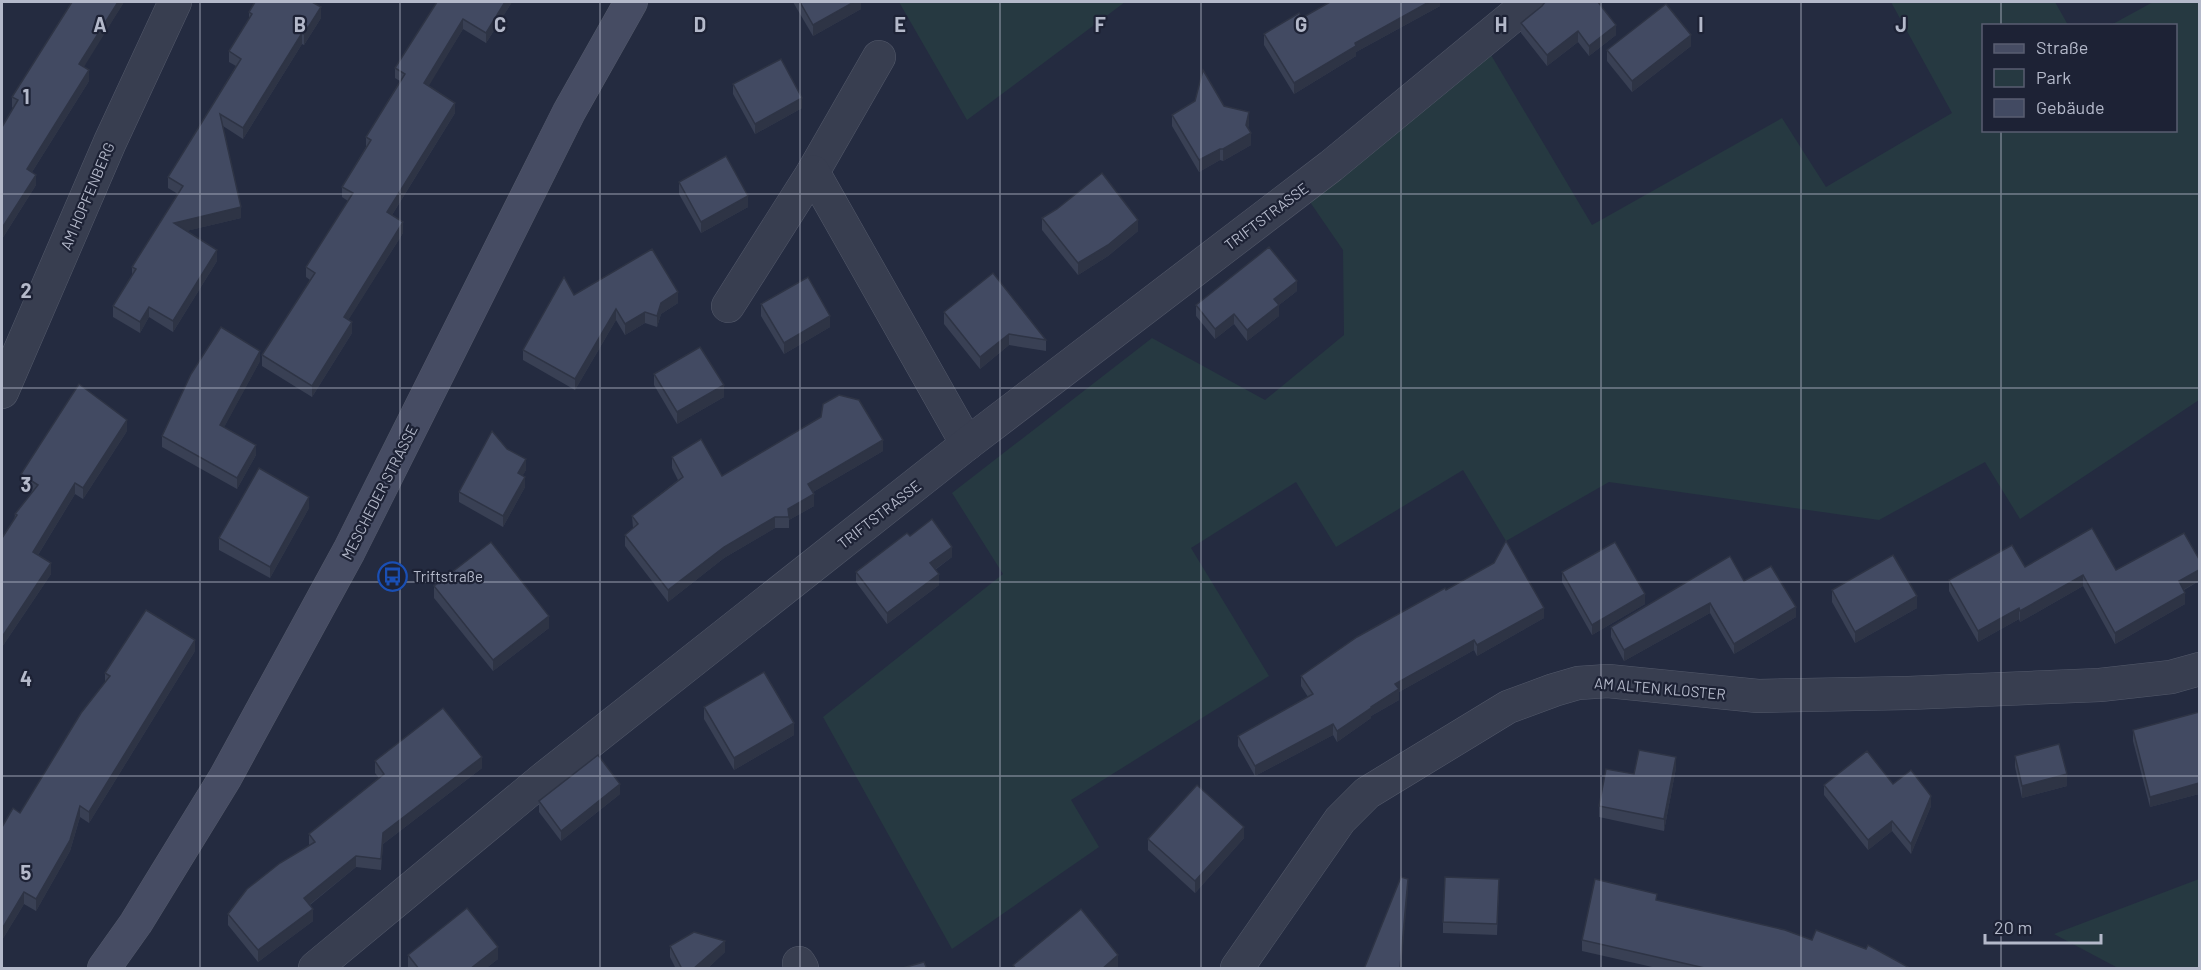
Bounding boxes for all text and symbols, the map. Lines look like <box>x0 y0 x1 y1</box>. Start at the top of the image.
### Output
text: A <box>93 12 107 36</box>
text: B <box>294 12 306 36</box>
text: C <box>494 12 506 36</box>
text: D <box>694 12 706 36</box>
text: E <box>894 12 906 36</box>
text: F <box>1094 12 1106 36</box>
text: G <box>1295 12 1307 36</box>
text: H <box>1495 12 1507 36</box>
text: I <box>1698 12 1704 36</box>
text: J <box>1895 12 1907 36</box>
legend <box>1982 24 2177 132</box>
text: Straße <box>2036 36 2088 58</box>
text: Park <box>2036 66 2071 88</box>
text: 1 <box>22 84 30 108</box>
text: Gebäude <box>2036 96 2105 118</box>
street label: AM HOPFENBERG <box>56 139 118 253</box>
street label: TRIFTSTRASSE <box>1220 179 1312 253</box>
text: 2 <box>20 278 32 302</box>
street label: MESCHEDER STRASSE <box>337 422 421 562</box>
text: 3 <box>21 472 31 496</box>
street label: TRIFTSTRASSE <box>834 476 924 552</box>
bus stop icon: Triftstraße <box>376 560 408 592</box>
place label: Triftstraße <box>413 567 483 585</box>
text: 4 <box>20 666 32 690</box>
street label: AM ALTEN KLOSTER <box>1593 673 1727 703</box>
text: 5 <box>21 860 32 884</box>
scale bar <box>1985 907 2100 945</box>
text: 20 m <box>1994 916 2032 938</box>

